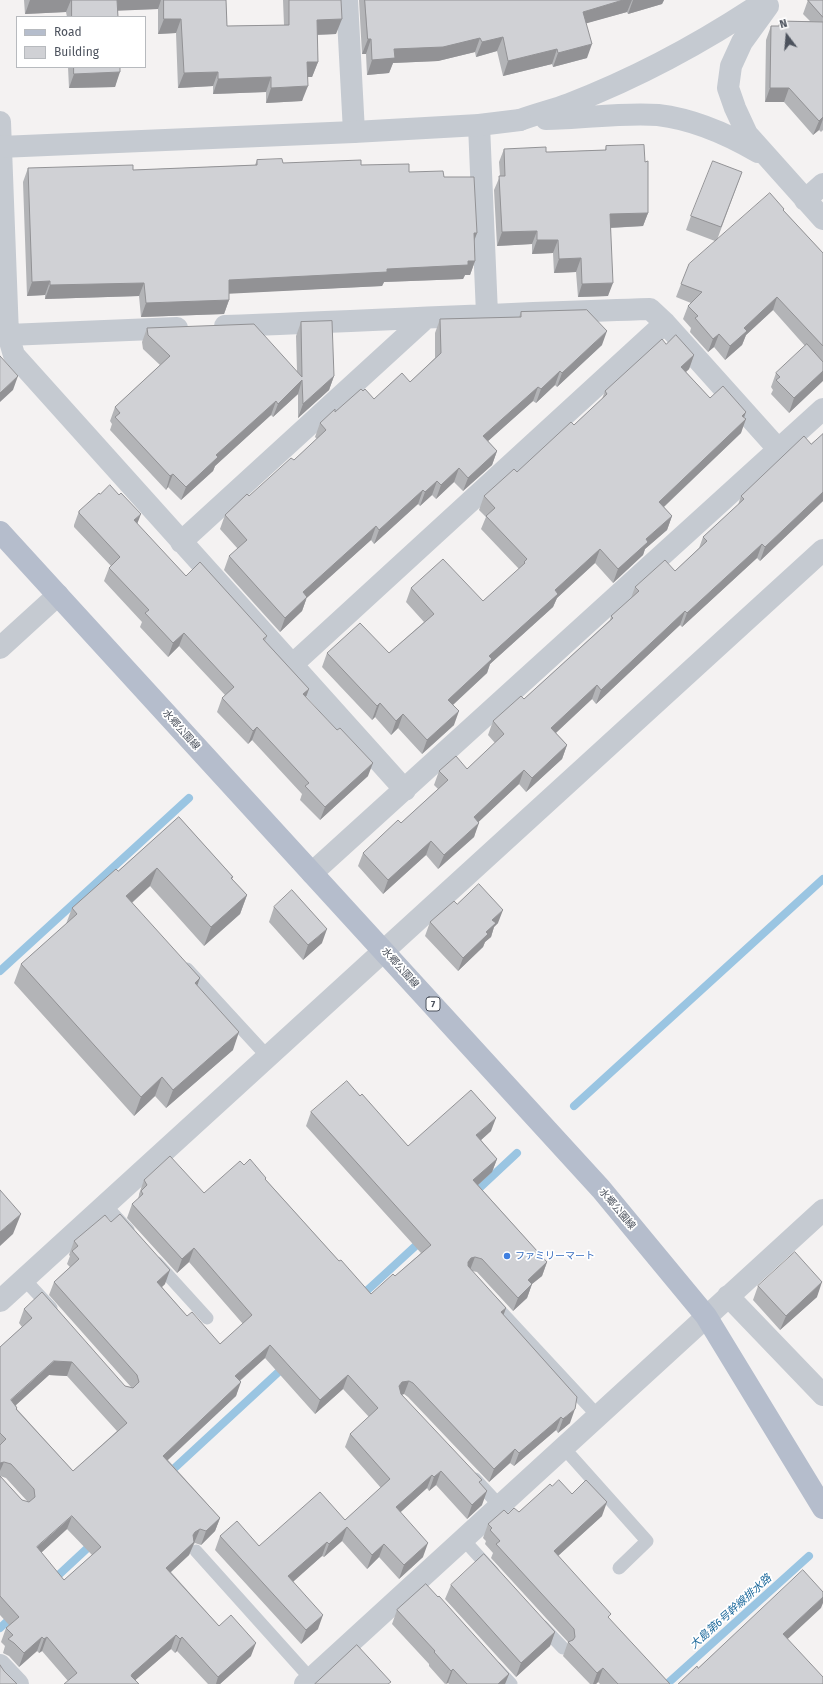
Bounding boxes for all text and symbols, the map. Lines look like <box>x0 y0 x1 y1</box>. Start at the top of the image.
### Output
legend <box>16 16 146 68</box>
north arrow <box>767 16 807 56</box>
text: N <box>778 17 789 31</box>
text: Road <box>54 25 82 39</box>
text: Building <box>54 45 99 59</box>
street label: 水郷公園線 <box>160 707 202 753</box>
street label: 水郷公園線 <box>379 945 421 991</box>
road number: 7 <box>426 997 440 1011</box>
street label: 水郷公園線 <box>596 1186 638 1232</box>
place label: ファミリーマート <box>515 1250 595 1262</box>
marker: ファミリーマート <box>502 1251 512 1261</box>
water label: 大島第6号幹線排水路 <box>688 1572 774 1652</box>

